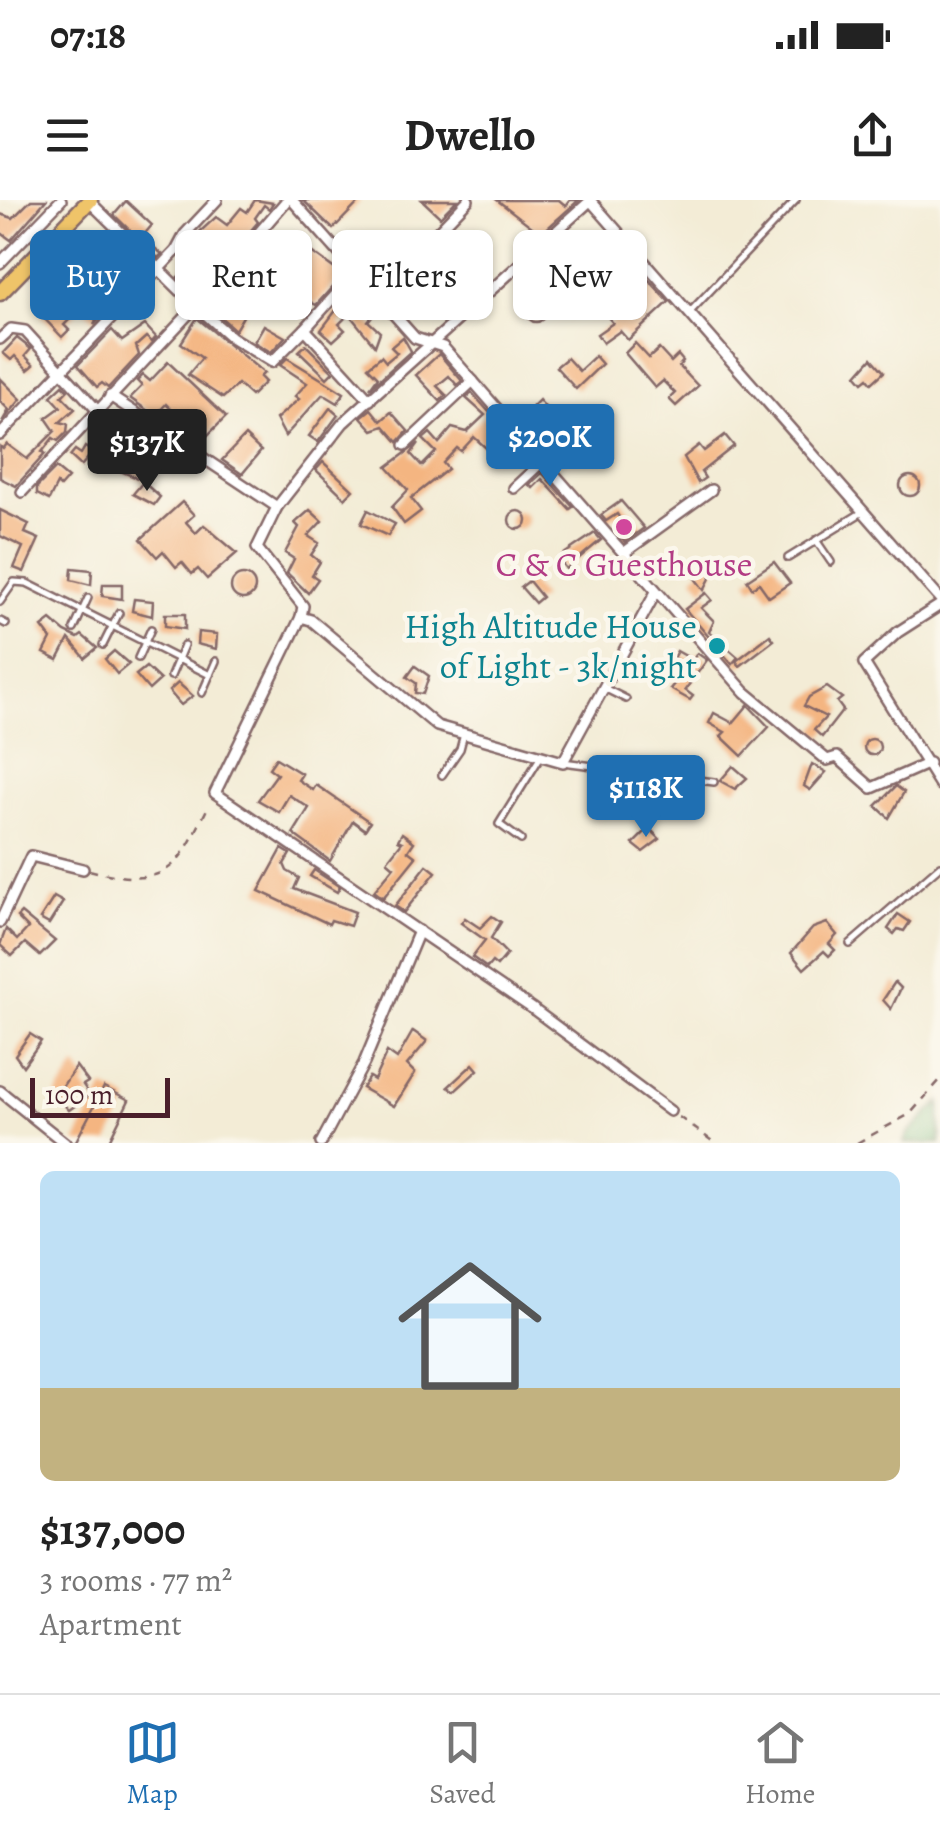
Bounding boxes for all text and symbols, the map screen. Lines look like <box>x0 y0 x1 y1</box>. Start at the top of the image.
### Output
text: 07:18 <box>50 9 126 61</box>
text: Dwello <box>404 104 536 166</box>
icon: menu <box>40 108 95 163</box>
icon: share <box>845 108 900 163</box>
chip: Buy <box>30 230 155 320</box>
chip: Rent <box>175 230 312 320</box>
chip: Filters <box>332 230 493 320</box>
chip: New <box>513 230 647 320</box>
pin: $200K <box>480 404 620 489</box>
pin: $137K <box>77 409 217 494</box>
text: $200K <box>508 414 592 458</box>
text: $137K <box>110 419 184 463</box>
marker: C & C Guesthouse <box>613 516 635 538</box>
place label: C & C Guesthouse <box>496 540 752 588</box>
place label: High Altitude House of Light - 3k/night <box>405 602 697 690</box>
marker: High Altitude House of Light - 3k/night <box>706 635 728 657</box>
pin: $118K <box>576 755 716 840</box>
text: $118K <box>609 765 683 809</box>
scale bar <box>30 1073 170 1118</box>
text: 100 m <box>45 1076 113 1114</box>
icon: home <box>380 1236 560 1416</box>
text: $137,000 <box>40 1501 185 1558</box>
text: 3 rooms · 77 m² <box>40 1558 232 1602</box>
text: Apartment <box>40 1602 182 1646</box>
tab: Map <box>125 1715 180 1813</box>
tab: Saved <box>429 1715 496 1813</box>
tab: Home <box>745 1715 815 1813</box>

